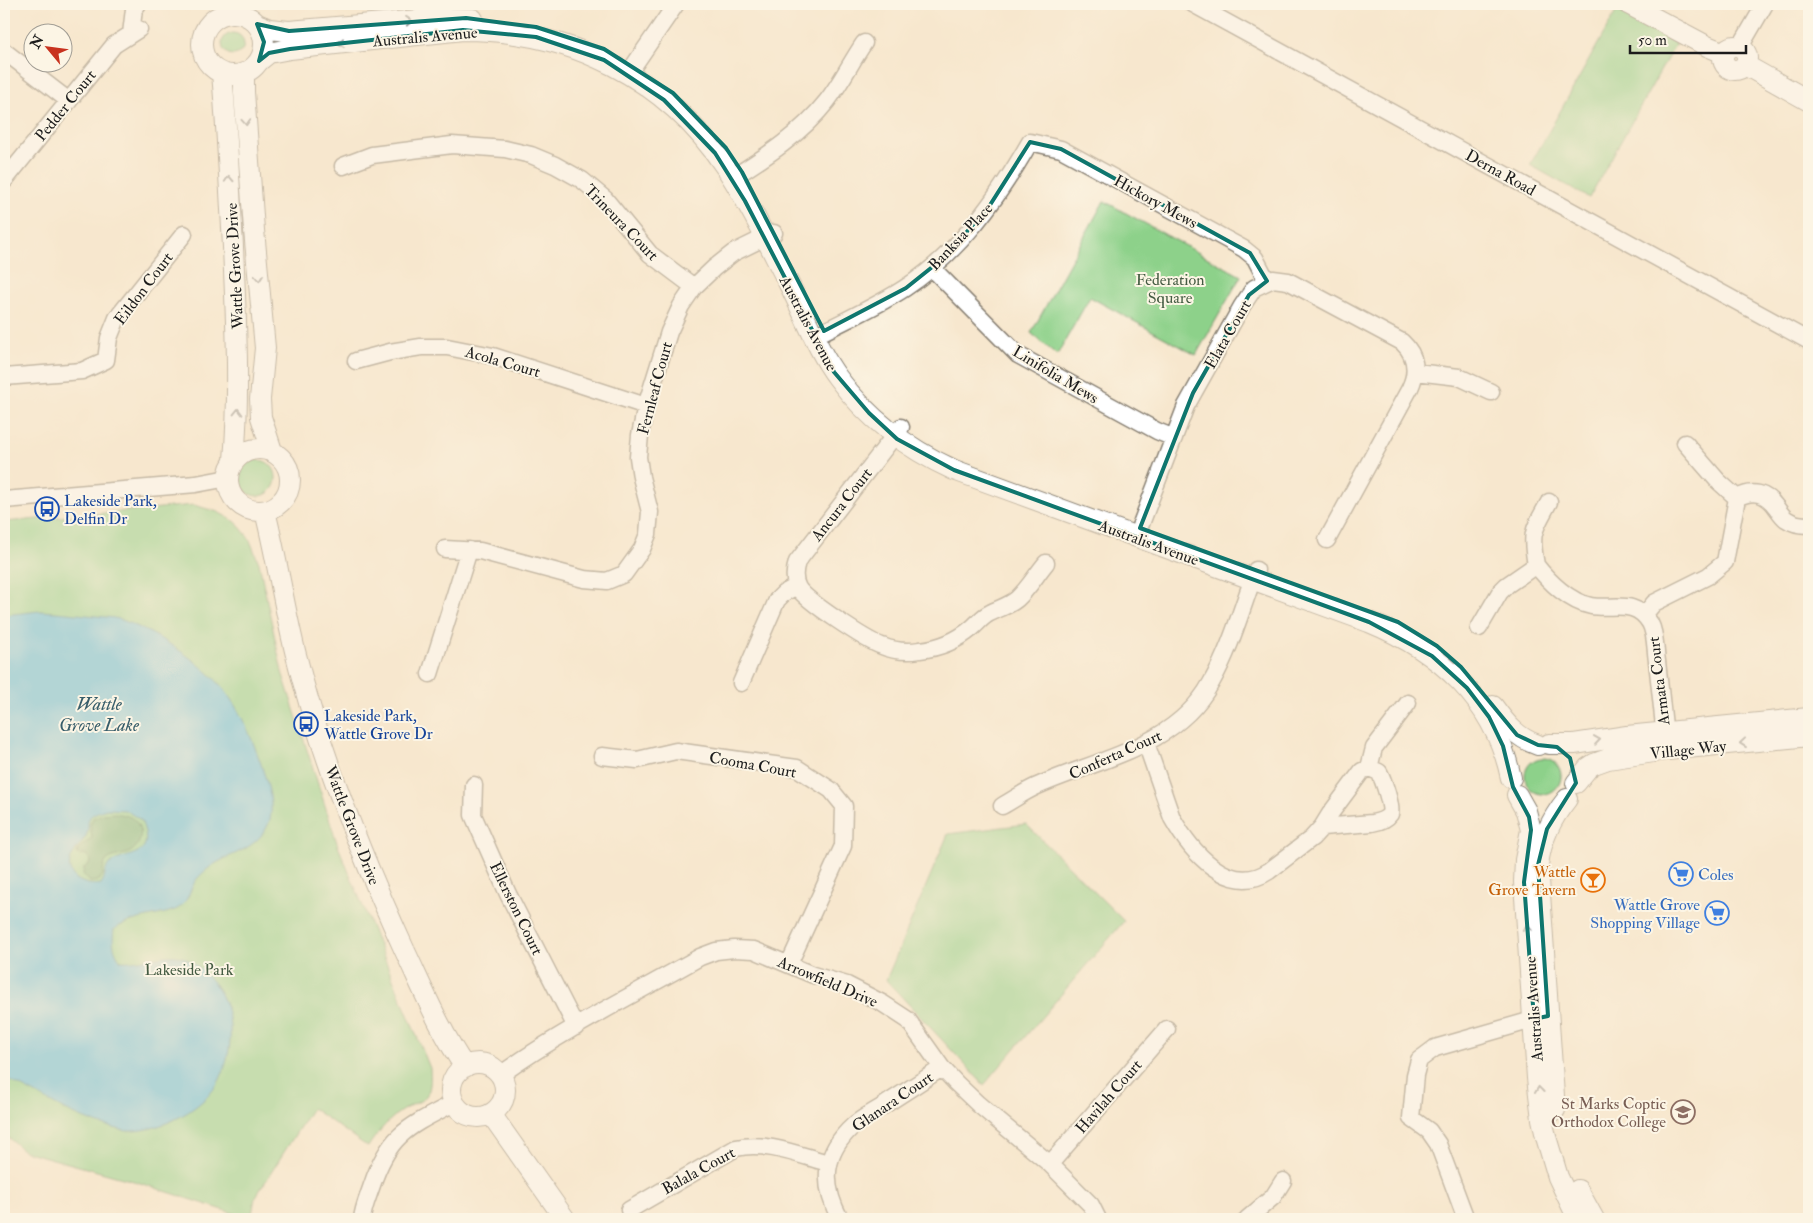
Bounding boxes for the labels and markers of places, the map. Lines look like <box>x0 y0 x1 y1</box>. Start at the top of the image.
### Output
place label: Lakeside Park, Delfin Dr <box>64 491 157 529</box>
bus stop icon: Lakeside Park, Delfin Dr <box>34 496 60 522</box>
place label: Lakeside Park, Wattle Grove Dr <box>323 706 433 744</box>
bus stop icon: Lakeside Park, Wattle Grove Dr <box>293 711 319 737</box>
supermarket icon: Coles <box>1668 861 1694 887</box>
place label: Wattle Grove Tavern <box>1488 862 1576 900</box>
place label: Coles <box>1698 865 1734 885</box>
bar icon: Wattle Grove Tavern <box>1580 867 1606 893</box>
place label: Wattle Grove Shopping Village <box>1590 895 1700 934</box>
supermarket icon: Wattle Grove Shopping Village <box>1704 900 1730 926</box>
place label: St Marks Coptic Orthodox College <box>1551 1094 1667 1132</box>
school or university icon: St Marks Coptic Orthodox College <box>1670 1099 1696 1125</box>

